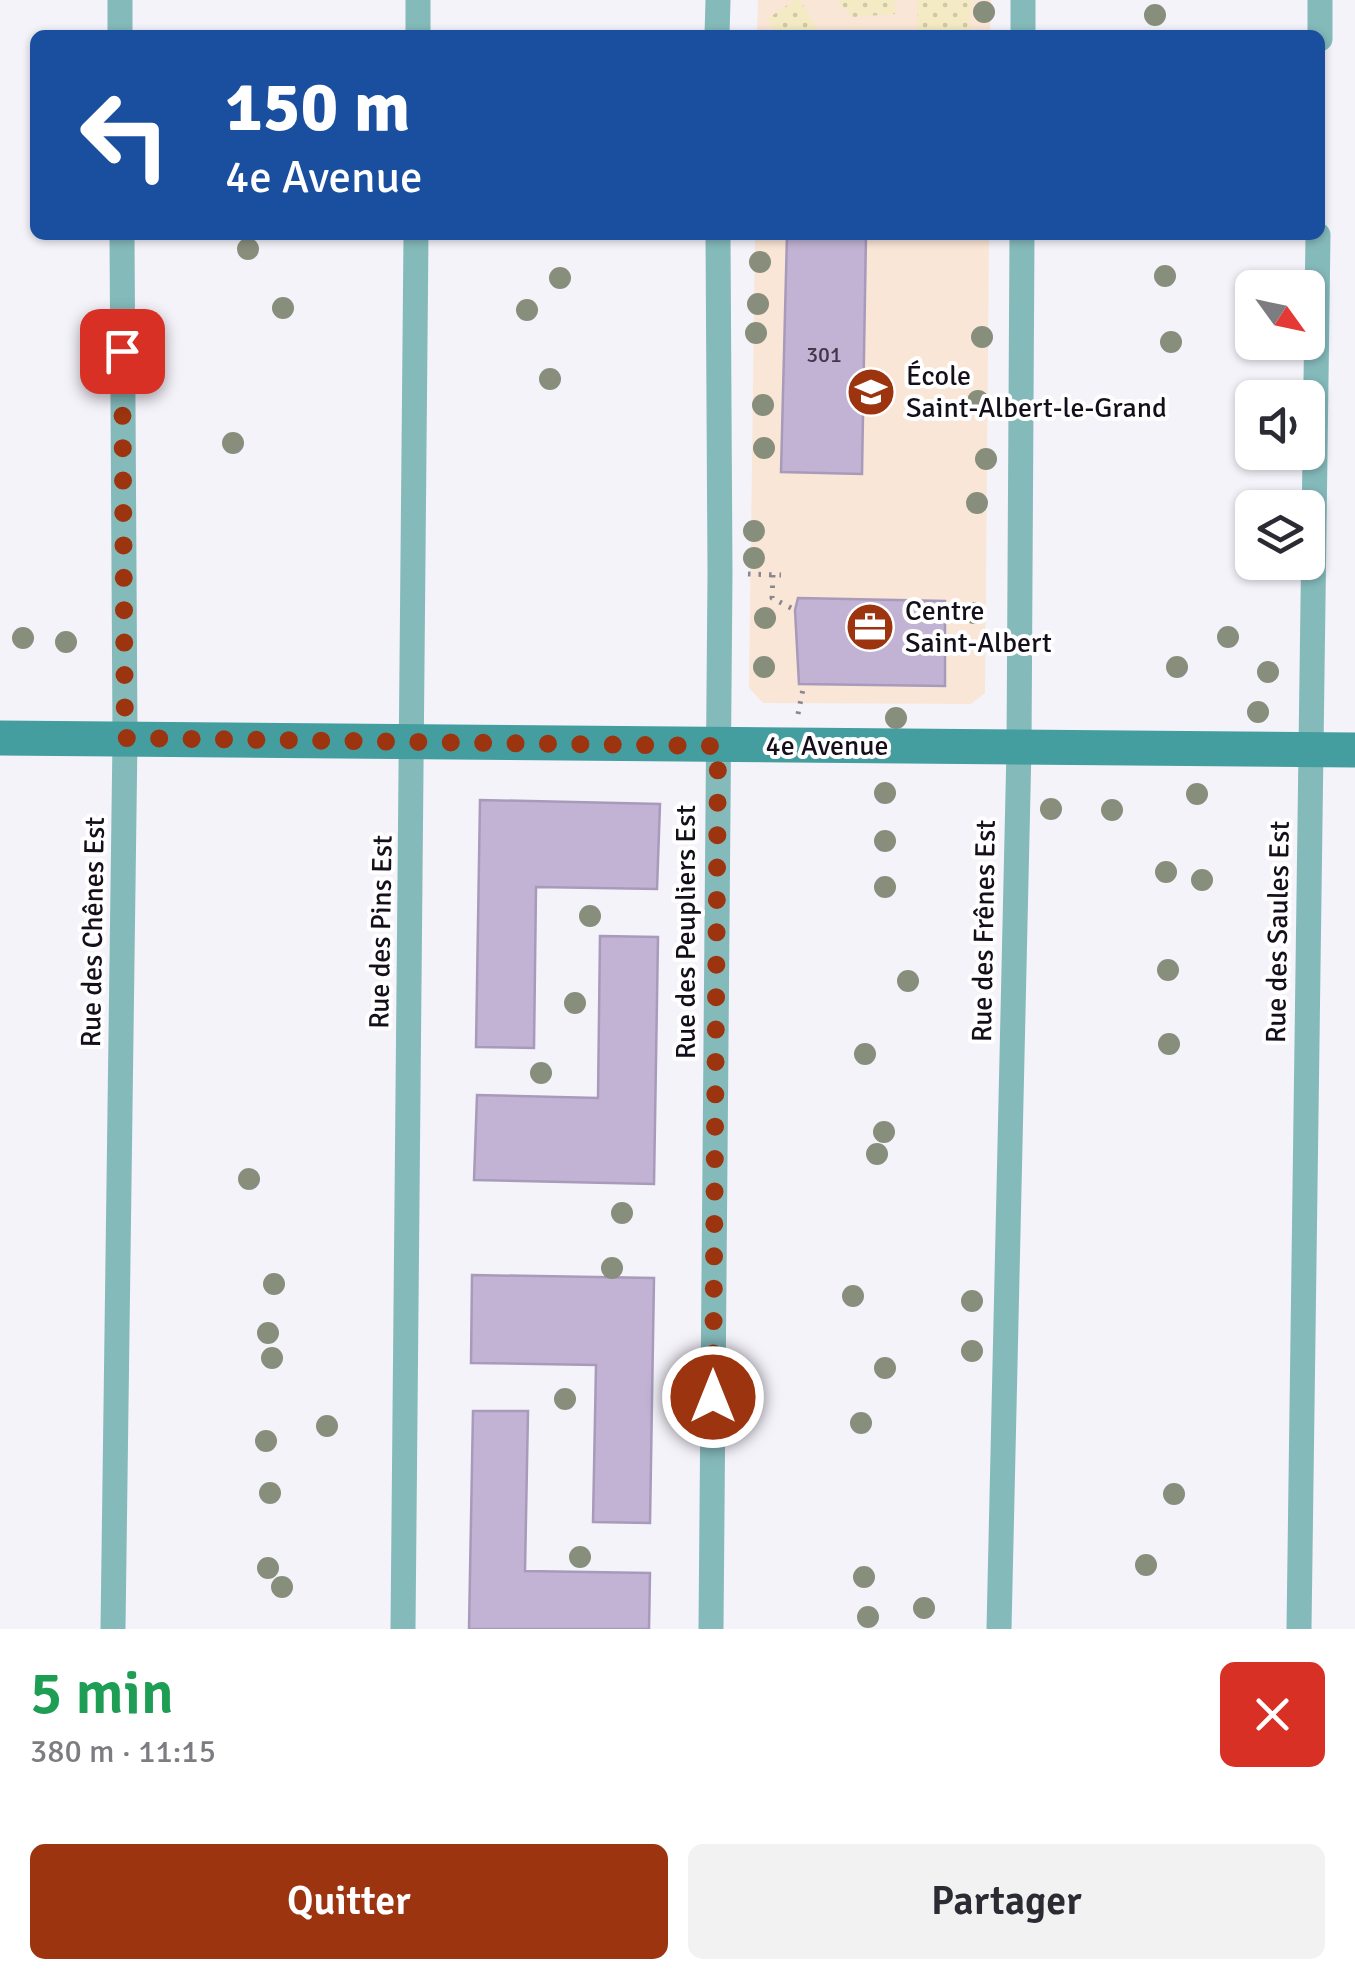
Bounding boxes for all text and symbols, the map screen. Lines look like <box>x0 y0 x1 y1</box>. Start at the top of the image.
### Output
text: 150 m <box>225 64 410 150</box>
icon: left <box>60 70 190 200</box>
text: 4e Avenue <box>225 150 423 205</box>
north arrow <box>1235 270 1325 360</box>
map controls <box>1235 270 1325 580</box>
pin <box>80 309 165 394</box>
icon: arrive <box>95 324 150 379</box>
house number: 301 <box>806 341 842 368</box>
place label: École Saint-Albert-le-Grand <box>906 359 1167 425</box>
school or university icon: École Saint-Albert-le-Grand <box>845 366 897 418</box>
button: sound <box>1235 380 1325 470</box>
button: layers <box>1235 490 1325 580</box>
place label: Centre Saint-Albert <box>905 594 1052 660</box>
office icon: Centre Saint-Albert <box>844 601 896 653</box>
street label: 4e Avenue <box>766 729 888 763</box>
street label: Rue des Peupliers Est <box>669 805 703 1059</box>
street label: Rue des Chênes Est <box>74 816 112 1048</box>
street label: Rue des Frênes Est <box>965 819 1003 1042</box>
street label: Rue des Saules Est <box>1259 820 1297 1043</box>
street label: Rue des Pins Est <box>362 835 400 1029</box>
position arrow <box>661 1345 765 1449</box>
text: 5 min <box>30 1657 174 1731</box>
button: close <box>1220 1662 1325 1767</box>
text: 380 m · 11:15 <box>30 1732 216 1771</box>
button: Quitter <box>30 1844 668 1959</box>
button: Partager <box>688 1844 1325 1959</box>

